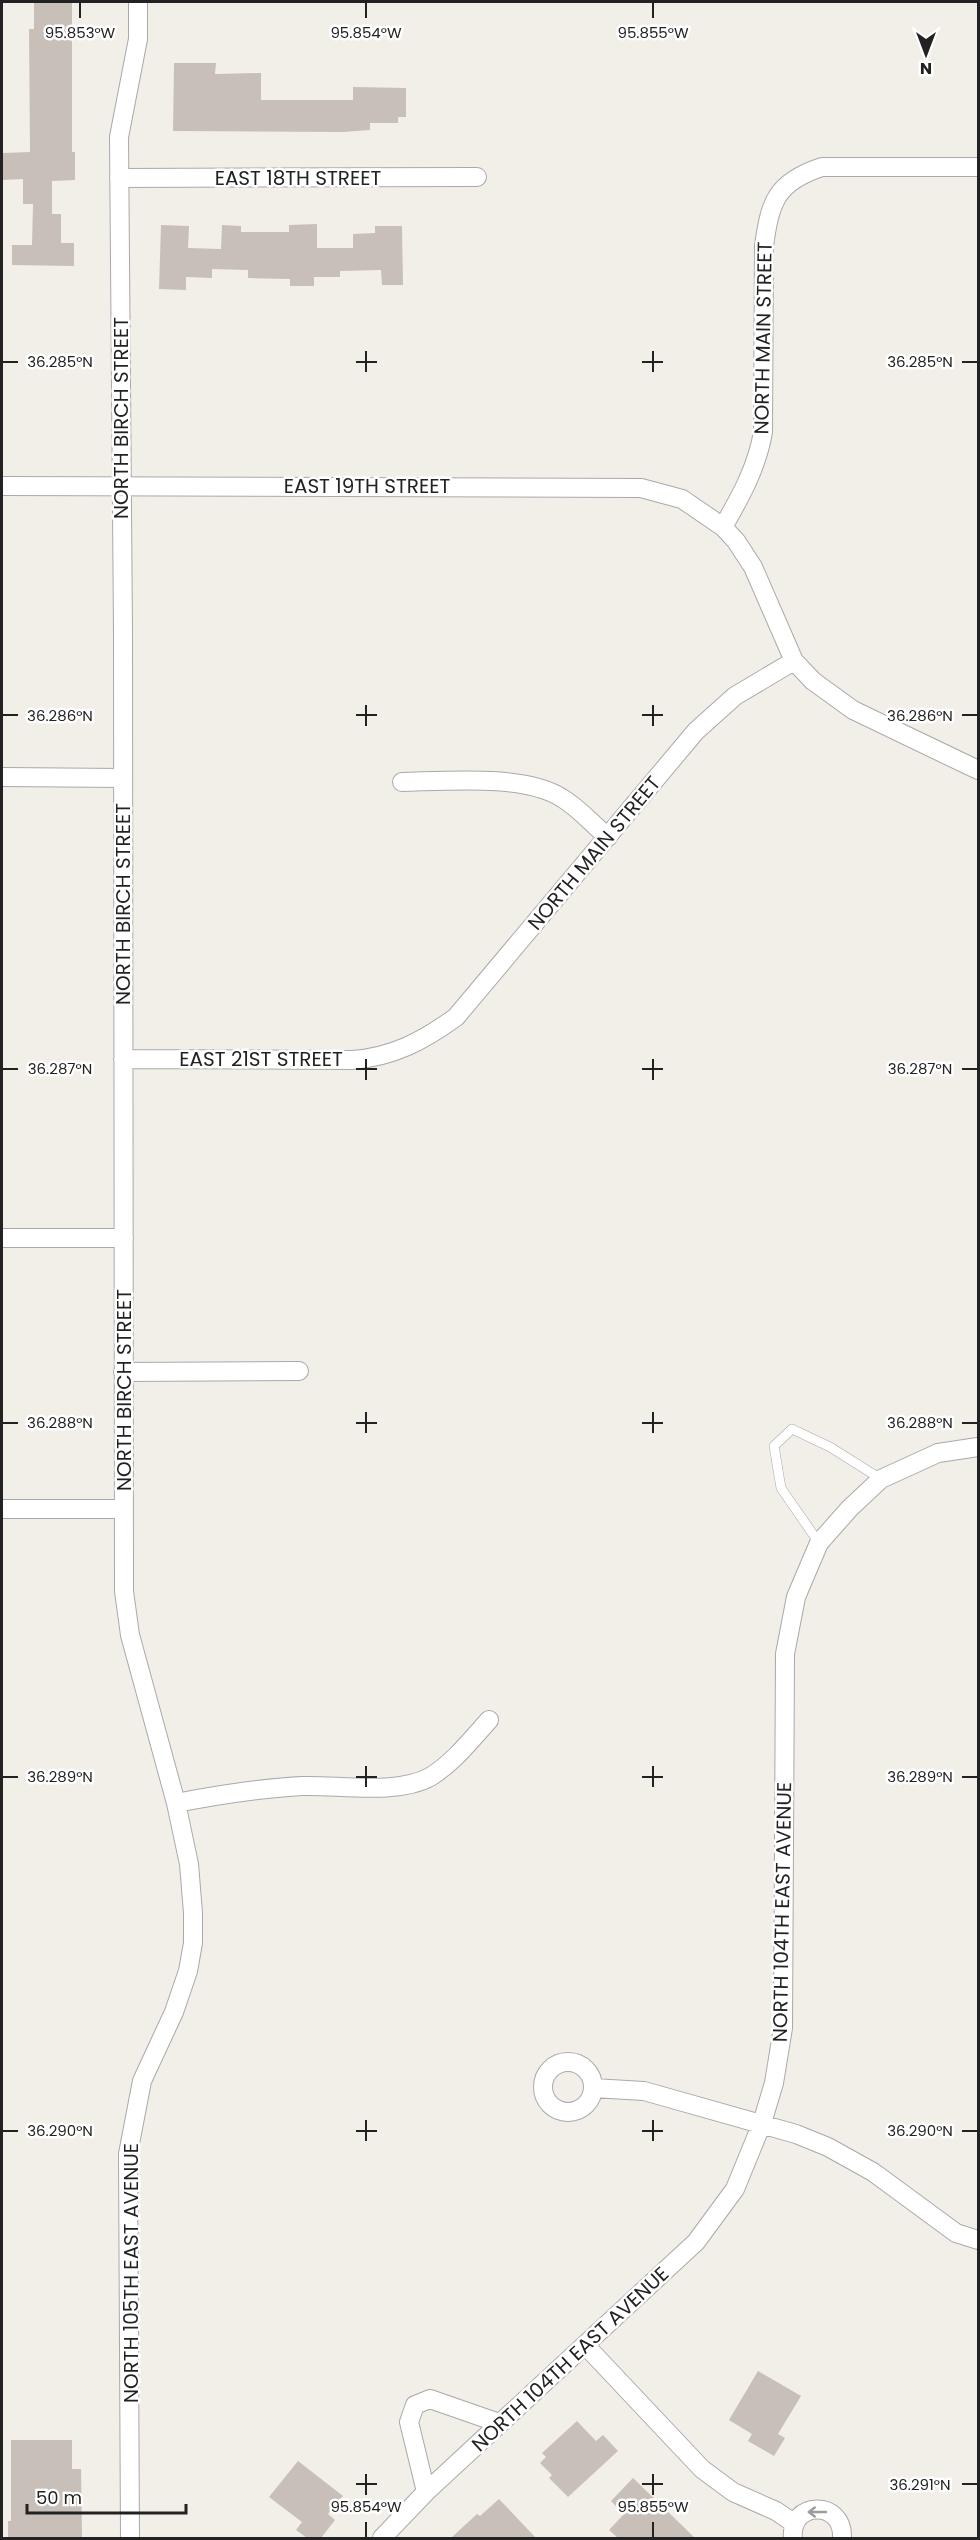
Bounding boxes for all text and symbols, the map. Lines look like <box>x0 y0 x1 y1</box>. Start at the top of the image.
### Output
text: 95.853°W <box>45 22 116 43</box>
text: 95.854°W <box>330 22 402 43</box>
text: 95.855°W <box>617 22 689 43</box>
north arrow <box>896 24 956 84</box>
text: N <box>920 57 932 80</box>
street label: EAST 18TH STREET <box>215 164 382 192</box>
street label: NORTH MAIN STREET <box>747 241 779 435</box>
street label: NORTH BIRCH STREET <box>107 317 135 519</box>
text: 36.285°N <box>27 351 93 372</box>
text: 36.285°N <box>887 351 953 372</box>
street label: EAST 19TH STREET <box>284 472 451 500</box>
text: 36.286°N <box>27 705 93 726</box>
text: 36.286°N <box>887 705 953 726</box>
street label: NORTH MAIN STREET <box>521 770 667 936</box>
street label: NORTH BIRCH STREET <box>109 803 137 1005</box>
street label: EAST 21ST STREET <box>179 1045 343 1073</box>
text: 36.287°N <box>28 1058 92 1079</box>
text: 36.287°N <box>888 1058 952 1079</box>
street label: NORTH BIRCH STREET <box>110 1289 138 1491</box>
text: 36.288°N <box>27 1412 93 1433</box>
text: 36.288°N <box>887 1412 953 1433</box>
text: 36.289°N <box>27 1766 93 1787</box>
text: 36.289°N <box>887 1766 953 1787</box>
street label: NORTH 104TH EAST AVENUE <box>766 1782 798 2042</box>
text: 36.290°N <box>27 2120 93 2141</box>
text: 36.290°N <box>887 2120 953 2141</box>
street label: NORTH 105TH EAST AVENUE <box>117 2143 145 2403</box>
street label: NORTH 104TH EAST AVENUE <box>465 2260 675 2458</box>
text: 36.291°N <box>889 2474 951 2495</box>
scale bar <box>27 2477 186 2515</box>
text: 50 m <box>36 2485 82 2510</box>
text: 95.854°W <box>330 2496 402 2517</box>
text: 95.855°W <box>617 2496 689 2517</box>
one-way arrow <box>808 2506 827 2518</box>

